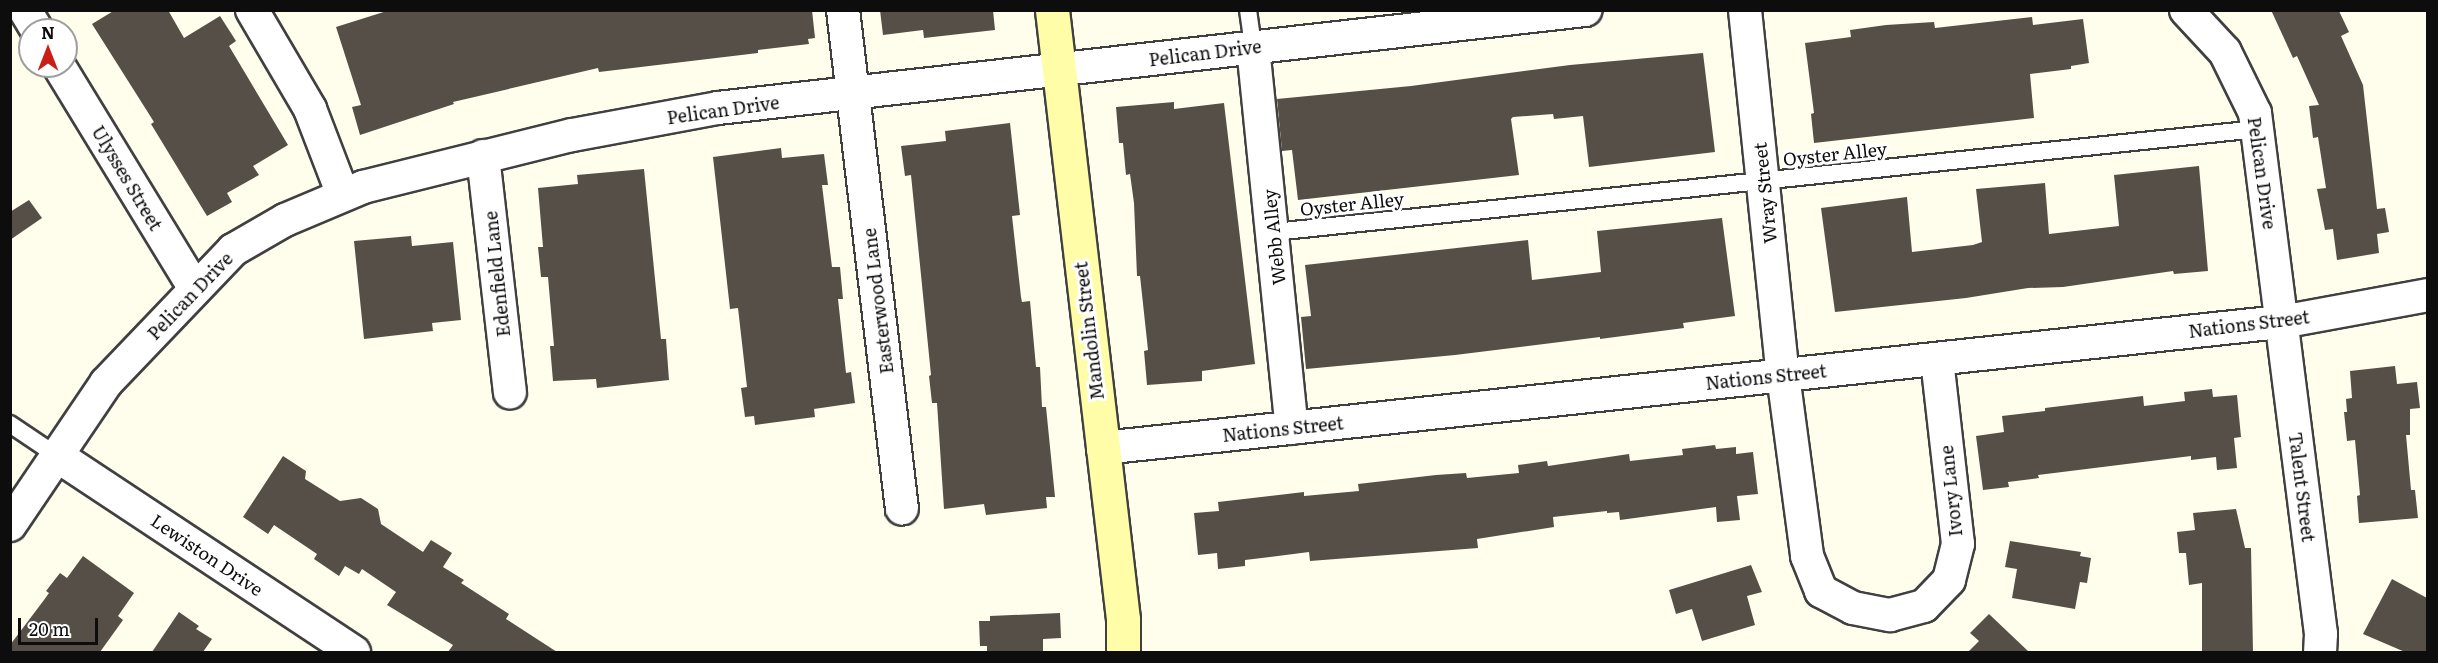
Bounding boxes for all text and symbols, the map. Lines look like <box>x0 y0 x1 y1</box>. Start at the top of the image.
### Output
north arrow <box>18 18 78 78</box>
text: N <box>41 20 55 44</box>
street label: Pelican Drive <box>1147 35 1263 71</box>
street label: Pelican Drive <box>665 91 781 129</box>
street label: Pelican Drive <box>2243 115 2281 231</box>
street label: Ulysses Street <box>87 122 167 234</box>
street label: Oyster Alley <box>1782 138 1888 170</box>
street label: Wray Street <box>1749 141 1781 245</box>
street label: Webb Alley <box>1258 188 1290 286</box>
street label: Oyster Alley <box>1299 188 1405 220</box>
street label: Edenfield Lane <box>480 210 514 338</box>
street label: Easterwood Lane <box>858 227 898 375</box>
street label: Pelican Drive <box>143 248 237 344</box>
street label: Mandolin Street <box>1070 261 1108 401</box>
street label: Nations Street <box>2187 306 2311 342</box>
street label: Nations Street <box>1704 360 1828 394</box>
street label: Nations Street <box>1221 412 1345 446</box>
street label: Talent Street <box>2285 431 2319 543</box>
street label: Ivory Lane <box>1935 444 1967 538</box>
street label: Lewiston Drive <box>147 510 267 600</box>
scale bar <box>21 606 100 644</box>
text: 20 m <box>29 615 70 642</box>

